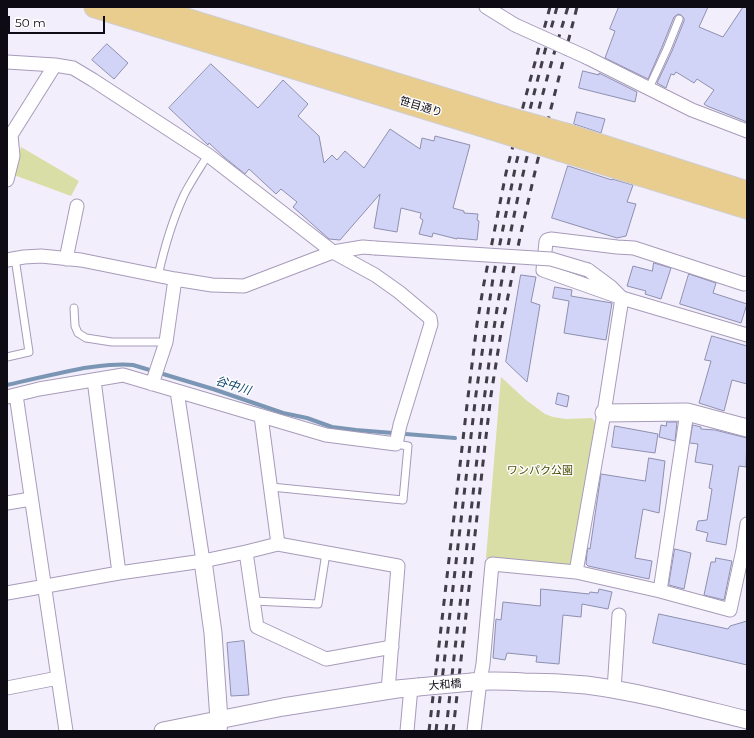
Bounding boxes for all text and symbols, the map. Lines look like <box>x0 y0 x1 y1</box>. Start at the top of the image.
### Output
scale bar <box>10 8 107 34</box>
text: 50 m <box>15 15 46 30</box>
street label: 笹目通り <box>398 94 444 120</box>
water label: 谷中川 <box>214 374 252 398</box>
park label: ワンパク公園 <box>507 464 573 478</box>
street label: 大和橋 <box>428 677 462 693</box>

